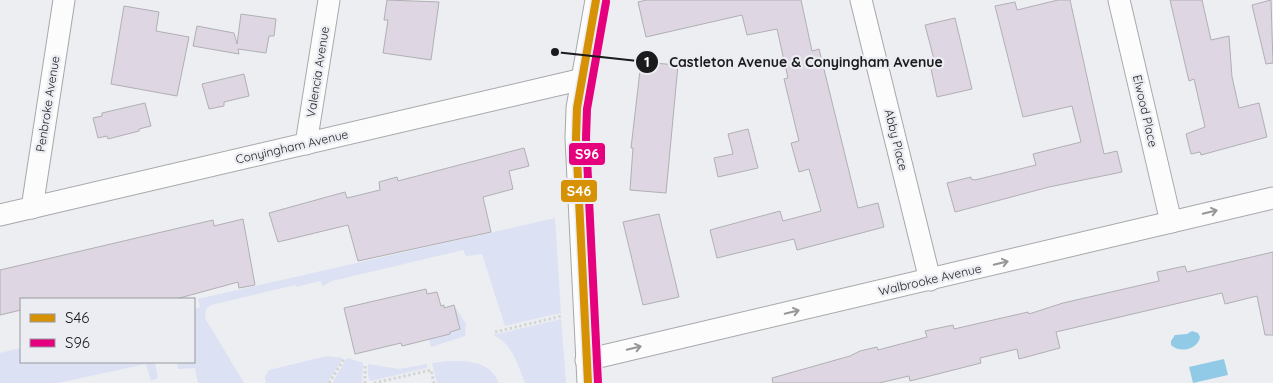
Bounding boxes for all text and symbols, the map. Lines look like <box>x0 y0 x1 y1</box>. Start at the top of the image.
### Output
street label: Valencia Avenue <box>303 25 332 118</box>
callout: Castleton Avenue & Conyingham Avenue <box>634 48 953 77</box>
text: 1 <box>644 52 650 71</box>
text: Castleton Avenue & Conyingham Avenue <box>669 53 943 71</box>
street label: Penbroke Avenue <box>33 55 63 153</box>
street label: Elwood Place <box>1130 73 1161 149</box>
street label: Abby Place <box>882 108 911 172</box>
street label: Conyingham Avenue <box>234 126 350 167</box>
line badge: S96 <box>568 142 606 166</box>
text: S96 <box>575 145 599 163</box>
line badge: S46 <box>560 179 598 203</box>
text: S46 <box>567 182 591 200</box>
one-way arrow <box>1202 207 1218 216</box>
one-way arrow <box>993 258 1009 267</box>
street label: Walbrooke Avenue <box>877 260 983 299</box>
legend <box>20 298 195 363</box>
one-way arrow <box>783 307 799 316</box>
text: S46 <box>65 308 89 327</box>
text: S96 <box>65 333 90 352</box>
one-way arrow <box>625 343 641 352</box>

